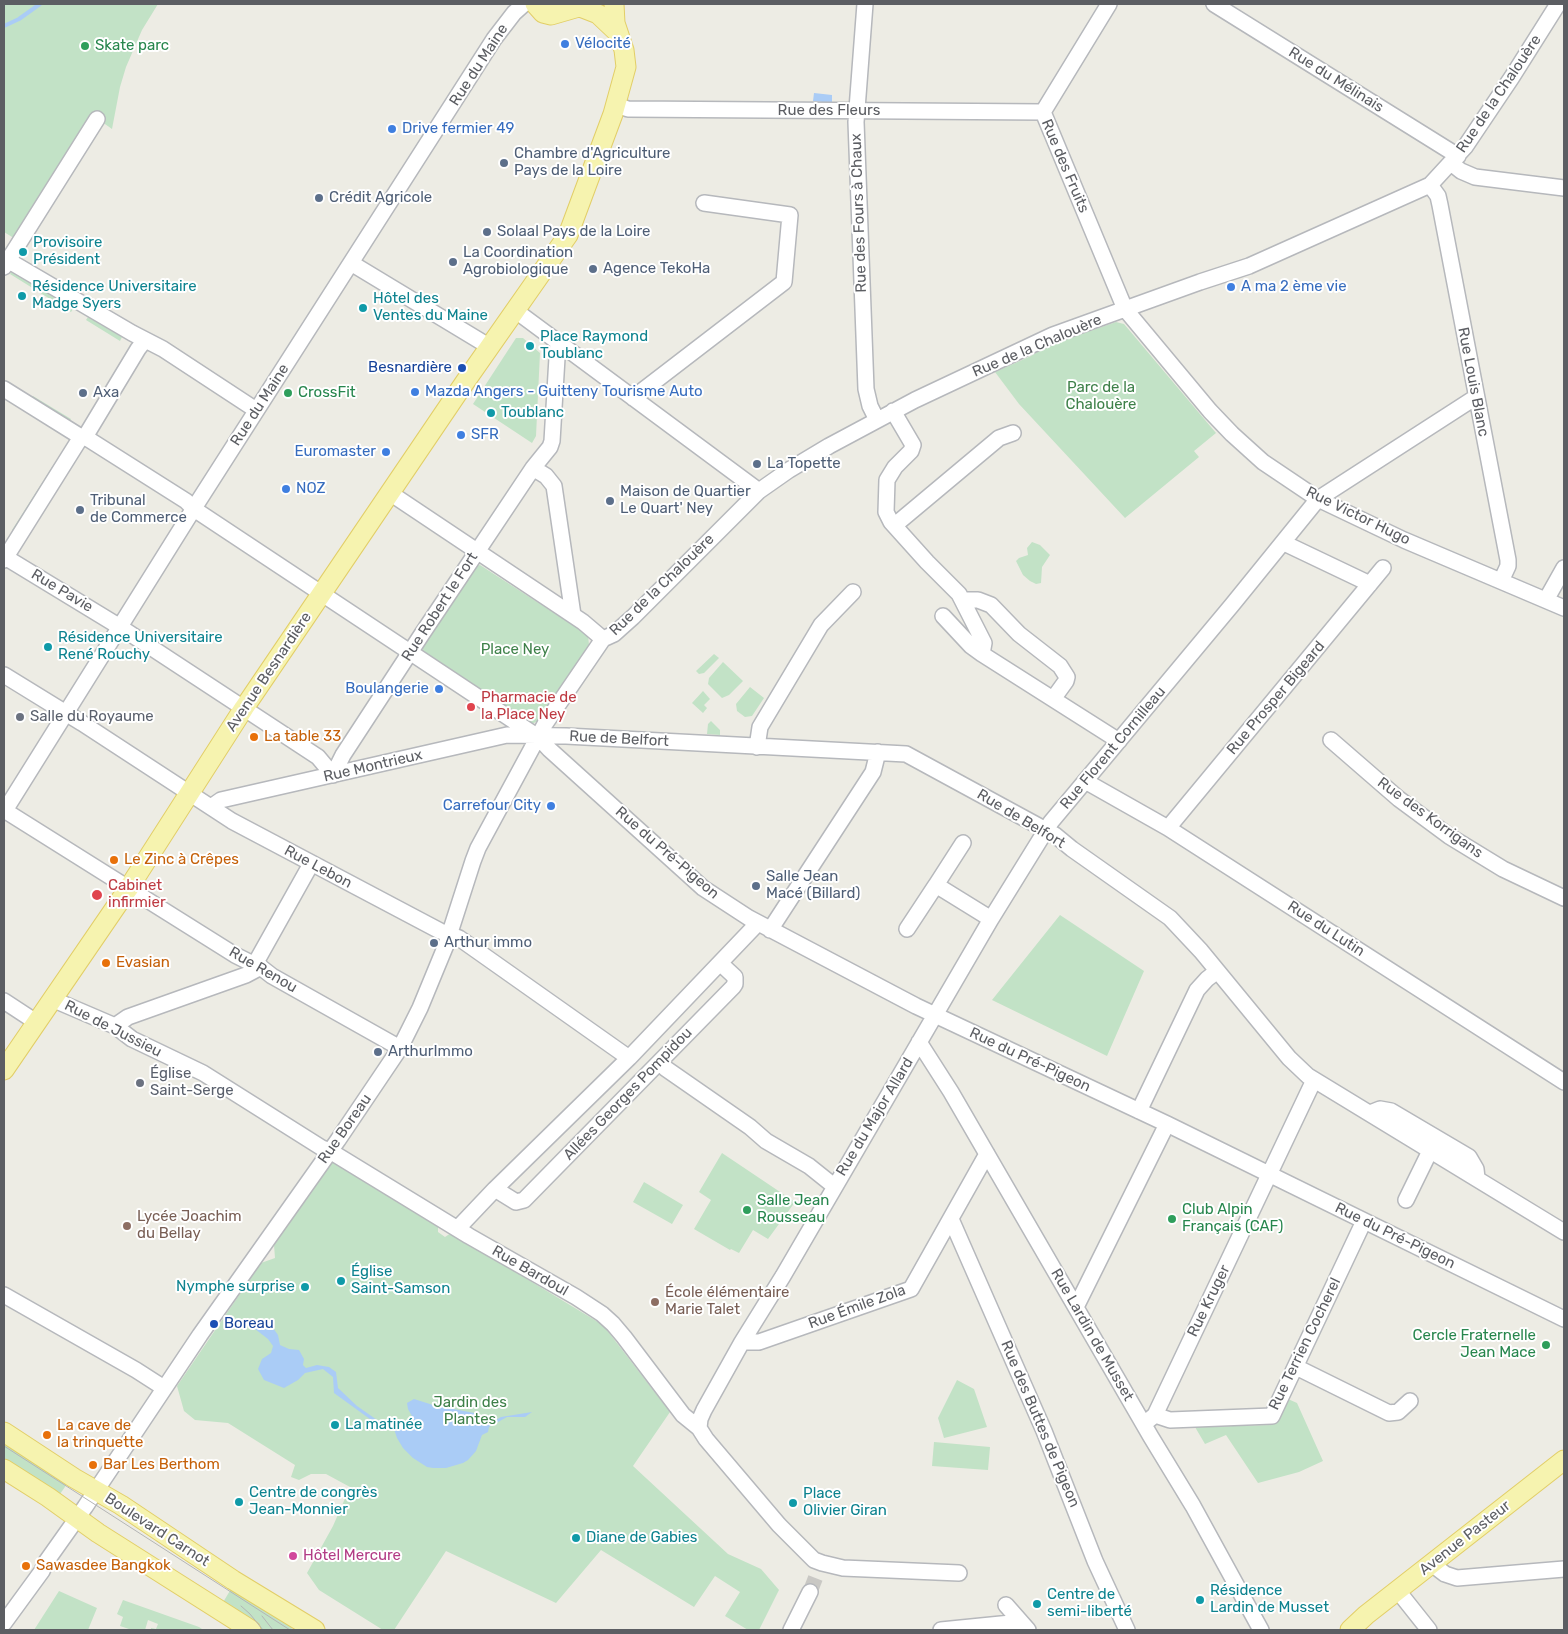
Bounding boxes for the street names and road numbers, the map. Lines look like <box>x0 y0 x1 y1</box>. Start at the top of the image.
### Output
street label: Rue du Maine <box>446 21 512 109</box>
street label: Rue de la Chalouère <box>1453 32 1545 156</box>
street label: Rue du Mélinais <box>1285 44 1387 116</box>
street label: Rue des Fleurs <box>778 102 880 120</box>
street label: Rue des Fruits <box>1037 116 1093 216</box>
street label: Rue des Fours à Chaux <box>847 133 871 293</box>
street label: Rue de la Chalouère <box>970 311 1104 381</box>
street label: Rue Louis Blanc <box>1454 326 1492 438</box>
street label: Rue du Maine <box>227 361 293 449</box>
street label: Rue Victor Hugo <box>1303 483 1413 549</box>
street label: Rue de la Chalouère <box>606 530 718 640</box>
street label: Rue Robert le Fort <box>398 549 482 665</box>
street label: Rue Pavie <box>28 566 96 616</box>
street label: Avenue Besnardière <box>222 609 316 735</box>
street label: Rue Prosper Bigeard <box>1223 638 1329 758</box>
street label: Rue Florent Cornilleau <box>1056 683 1170 813</box>
street label: Rue de Belfort <box>569 727 669 751</box>
street label: Rue Montrieux <box>322 746 424 786</box>
street label: Rue des Korrigans <box>1374 774 1486 862</box>
street label: Rue de Belfort <box>974 786 1068 852</box>
street label: Rue du Pré-Pigeon <box>611 803 723 903</box>
street label: Rue Lebon <box>281 842 355 892</box>
street label: Rue du Lutin <box>1284 897 1368 961</box>
street label: Rue Renou <box>226 943 300 997</box>
street label: Rue de Jussieu <box>61 997 165 1061</box>
street label: Allées Georges Pompidou <box>560 1024 696 1164</box>
street label: Rue du Pré-Pigeon <box>967 1024 1093 1096</box>
street label: Rue du Major Allard <box>833 1055 917 1179</box>
street label: Rue Boreau <box>314 1091 376 1167</box>
street label: Rue du Pré-Pigeon <box>1332 1199 1458 1273</box>
street label: Rue Bardoul <box>489 1242 571 1300</box>
street label: Rue Kruger <box>1184 1262 1234 1340</box>
street label: Rue Lardin de Musset <box>1047 1266 1137 1404</box>
street label: Rue Terrien Cocherel <box>1265 1275 1345 1413</box>
street label: Rue Émile Zola <box>806 1281 908 1333</box>
street label: Rue des Buttes de Pigeon <box>997 1338 1083 1510</box>
street label: Boulevard Carnot <box>101 1489 213 1571</box>
street label: Avenue Pasteur <box>1416 1497 1514 1579</box>

